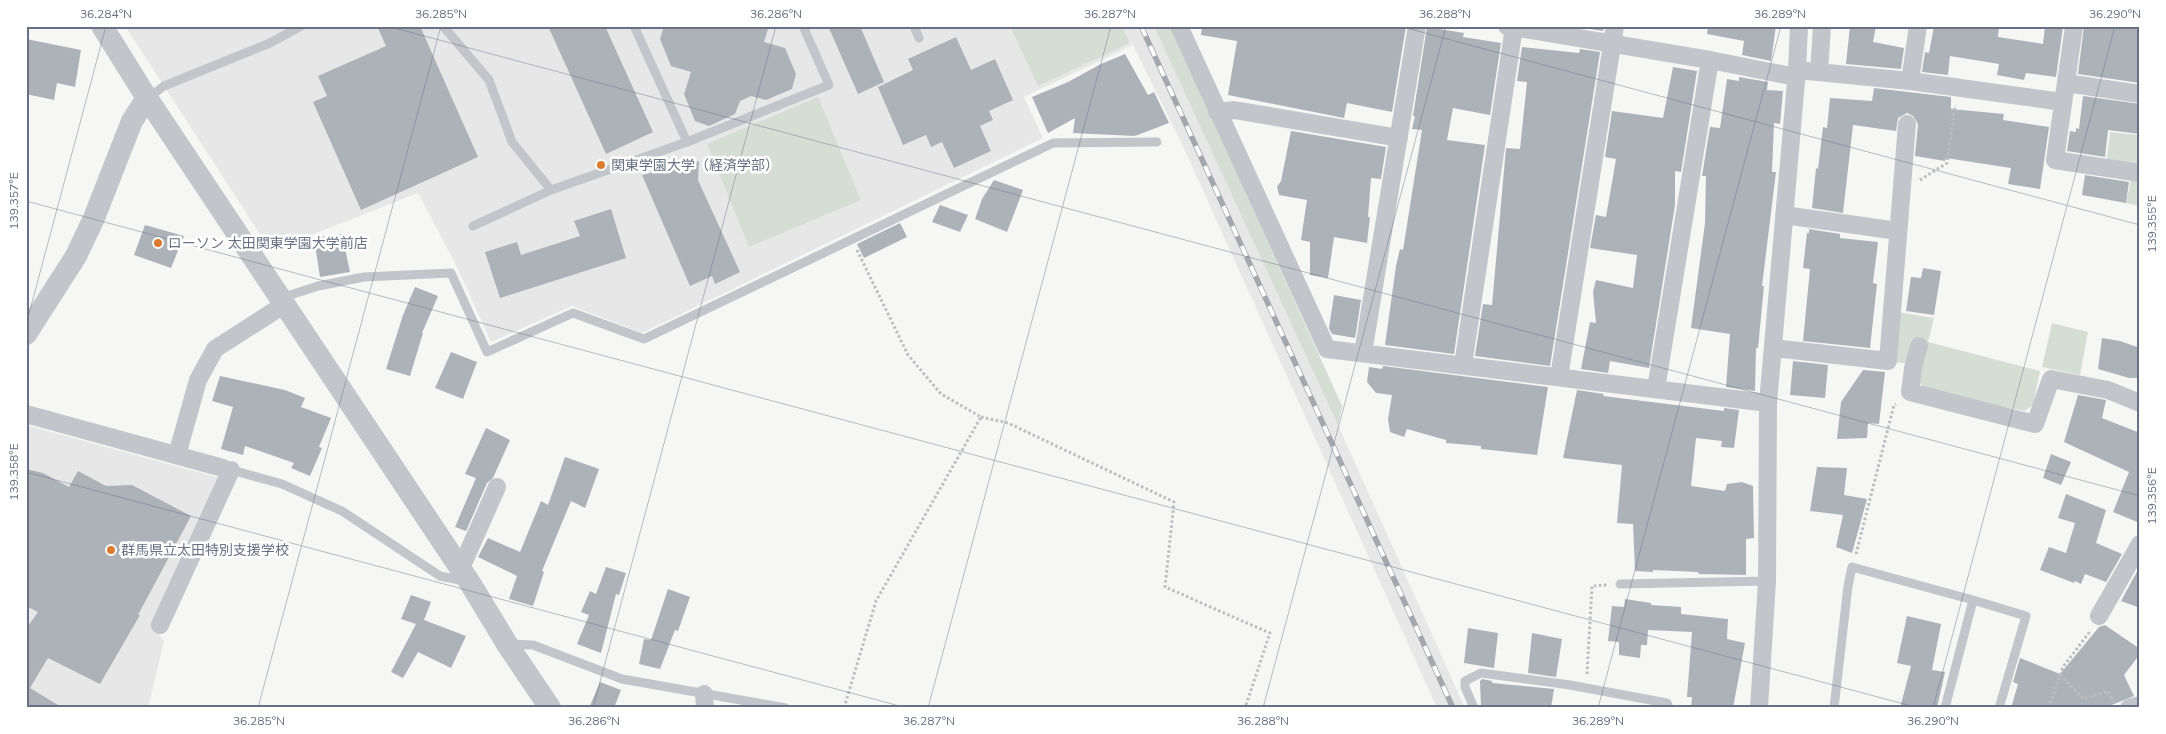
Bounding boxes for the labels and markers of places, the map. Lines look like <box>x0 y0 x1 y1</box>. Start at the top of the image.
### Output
place label: 関東学園大学（経済学部） <box>611 156 779 174</box>
marker: 関東学園大学（経済学部） <box>595 159 607 171</box>
place label: ローソン 太田関東学園大学前店 <box>168 234 368 252</box>
marker: ローソン 太田関東学園大学前店 <box>152 237 164 249</box>
place label: 群馬県立太田特別支援学校 <box>121 541 289 559</box>
marker: 群馬県立太田特別支援学校 <box>105 544 117 556</box>

